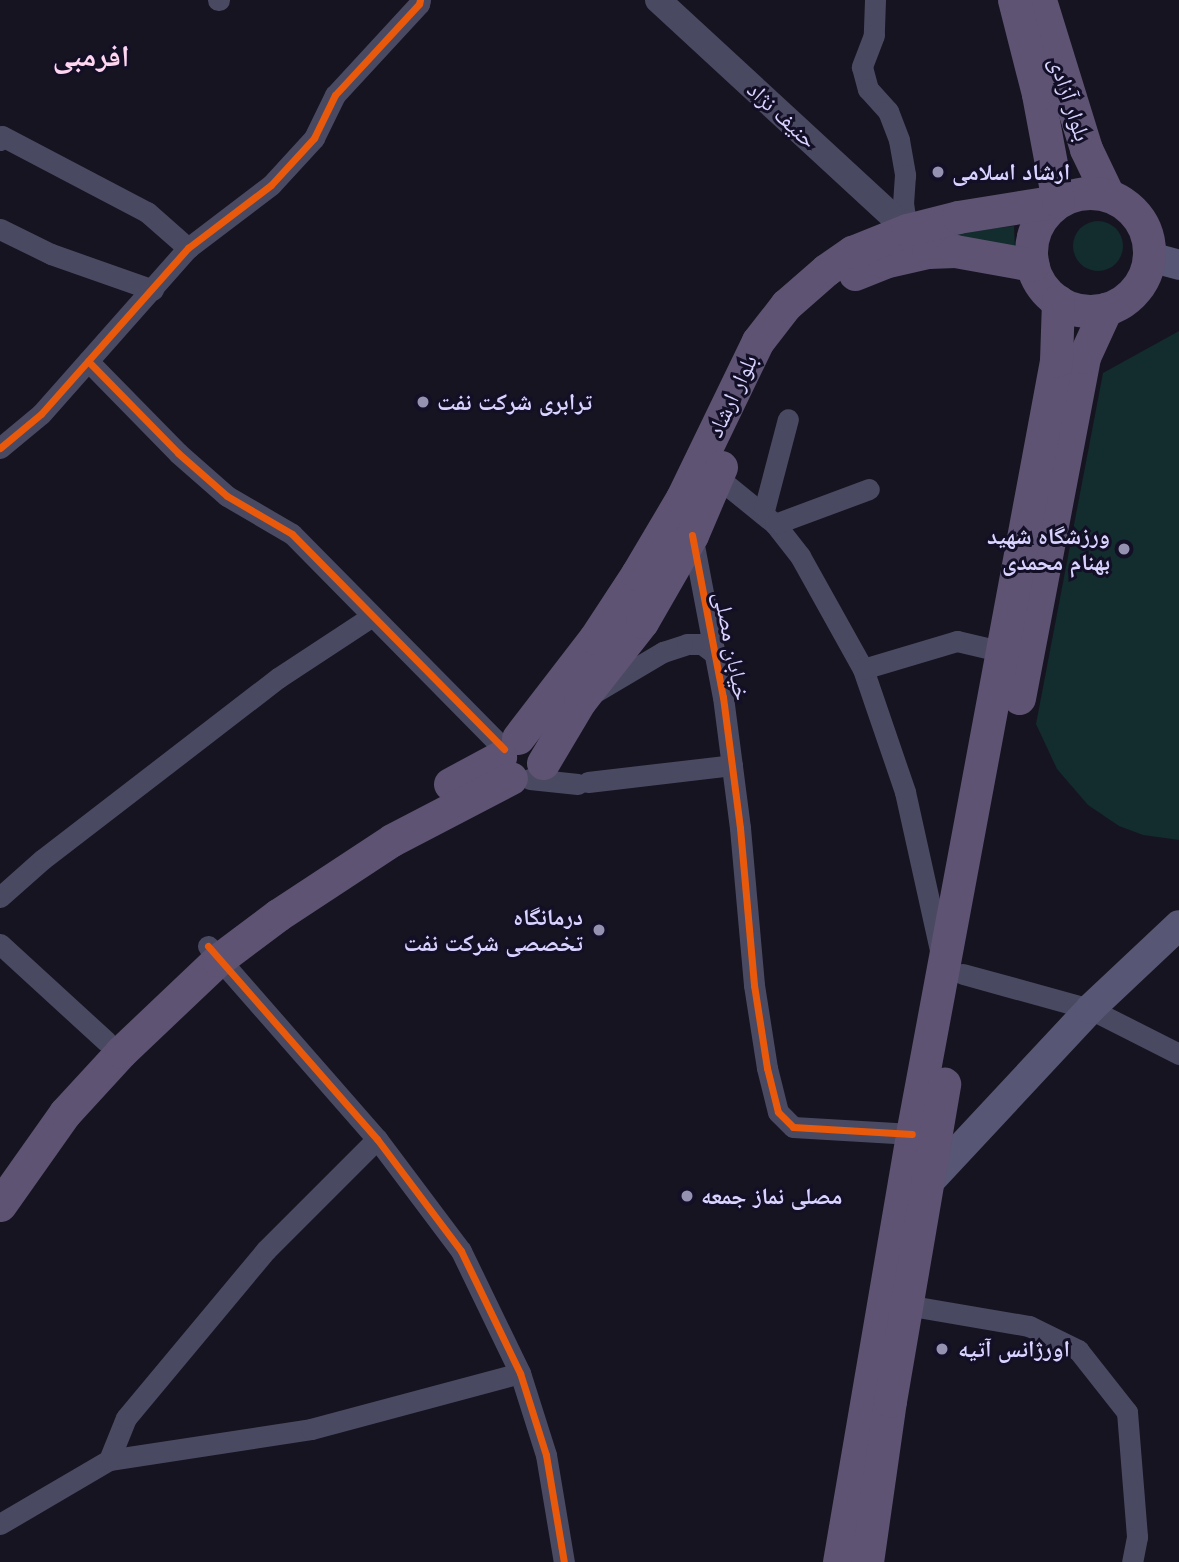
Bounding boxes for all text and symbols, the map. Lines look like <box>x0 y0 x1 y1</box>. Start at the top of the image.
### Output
district label: افرمبی <box>53 37 129 73</box>
street label: بلوار آزادی <box>1043 53 1097 145</box>
street label: حنیف نژاد <box>741 76 823 154</box>
place label: ارشاد اسلامی <box>952 158 1070 186</box>
marker: ارشاد اسلامی <box>930 164 946 180</box>
street label: بلوار ارشاد <box>701 350 763 442</box>
place label: ترابری شرکت نفت <box>437 388 592 416</box>
marker: ترابری شرکت نفت <box>415 394 431 410</box>
place label: ورزشگاه شهید بهنام محمدی <box>987 522 1110 576</box>
marker: ورزشگاه شهید بهنام محمدی <box>1116 541 1132 557</box>
street label: خیابان مصلی <box>708 589 756 703</box>
place label: درمانگاه تخصصی شرکت نفت <box>404 903 583 957</box>
marker: درمانگاه تخصصی شرکت نفت <box>589 920 609 940</box>
place label: مصلی نماز جمعه <box>701 1182 842 1210</box>
marker: مصلی نماز جمعه <box>679 1188 695 1204</box>
place label: اورژانس آتیه <box>958 1335 1070 1363</box>
marker: اورژانس آتیه <box>932 1339 952 1359</box>

